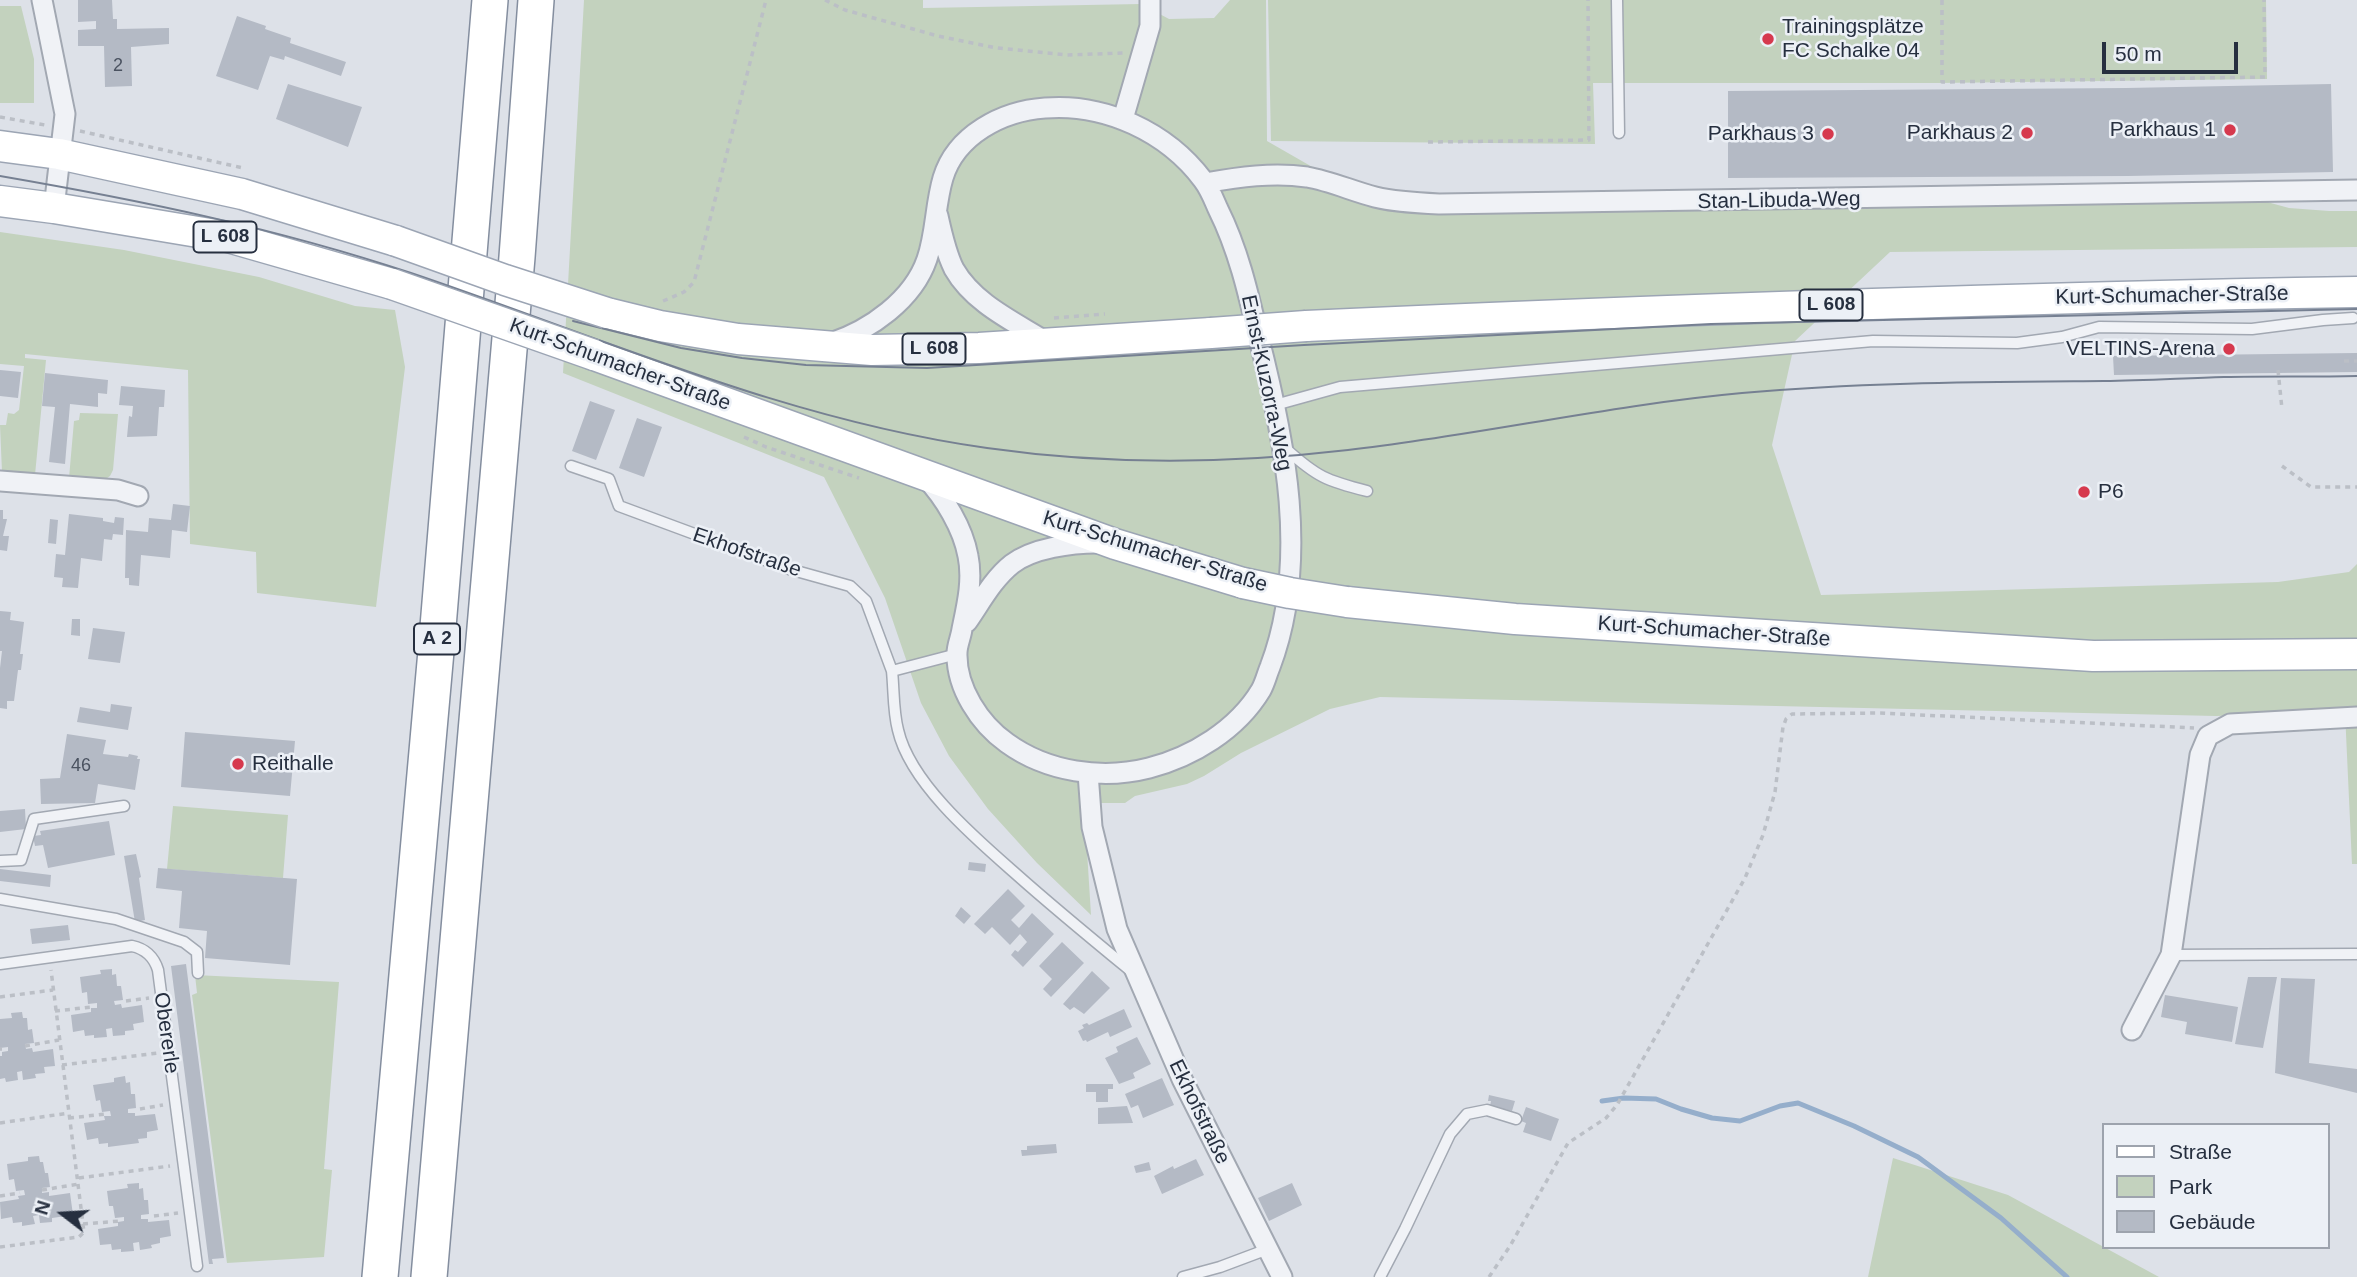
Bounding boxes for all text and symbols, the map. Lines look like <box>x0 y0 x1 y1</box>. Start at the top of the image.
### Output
place label: Trainingsplätze FC Schalke 04 <box>1782 14 1924 64</box>
scale bar <box>2105 28 2242 72</box>
marker: Trainingsplätze FC Schalke 04 <box>1760 31 1776 47</box>
text: 50 m <box>2115 42 2162 65</box>
house number: 2 <box>113 55 123 77</box>
place label: Parkhaus 1 <box>2110 117 2216 143</box>
place label: Parkhaus 2 <box>1907 120 2013 146</box>
place label: Parkhaus 3 <box>1708 121 1814 147</box>
marker: Parkhaus 1 <box>2222 122 2238 138</box>
marker: Parkhaus 2 <box>2019 125 2035 141</box>
marker: Parkhaus 3 <box>1820 126 1836 142</box>
street label: Stan-Libuda-Weg <box>1697 187 1861 215</box>
road number: L 608 <box>194 221 256 252</box>
street label: Kurt-Schumacher-Straße <box>2055 281 2289 311</box>
road number: L 608 <box>1800 290 1862 320</box>
street label: Ernst-Kuzorra-Weg <box>1235 293 1297 473</box>
street label: Kurt-Schumacher-Straße <box>506 313 734 417</box>
road number: L 608 <box>902 334 965 364</box>
place label: VELTINS-Arena <box>2066 336 2215 362</box>
marker: VELTINS-Arena <box>2221 341 2237 357</box>
place label: P6 <box>2098 479 2124 505</box>
marker: P6 <box>2076 484 2092 500</box>
street label: Kurt-Schumacher-Straße <box>1040 506 1270 598</box>
street label: Ekhofstraße <box>689 523 805 583</box>
street label: Kurt-Schumacher-Straße <box>1597 611 1831 653</box>
road number: A 2 <box>414 624 460 654</box>
place label: Reithalle <box>252 751 334 777</box>
house number: 46 <box>71 755 91 777</box>
marker: Reithalle <box>230 756 246 772</box>
street label: Obererle <box>148 991 184 1075</box>
street label: Ekhofstraße <box>1163 1056 1235 1168</box>
legend <box>2102 1123 2329 1249</box>
text: Straße <box>2169 1140 2232 1163</box>
text: Park <box>2169 1175 2212 1198</box>
north arrow <box>28 1179 98 1249</box>
text: N <box>30 1198 54 1217</box>
text: Gebäude <box>2169 1210 2255 1233</box>

